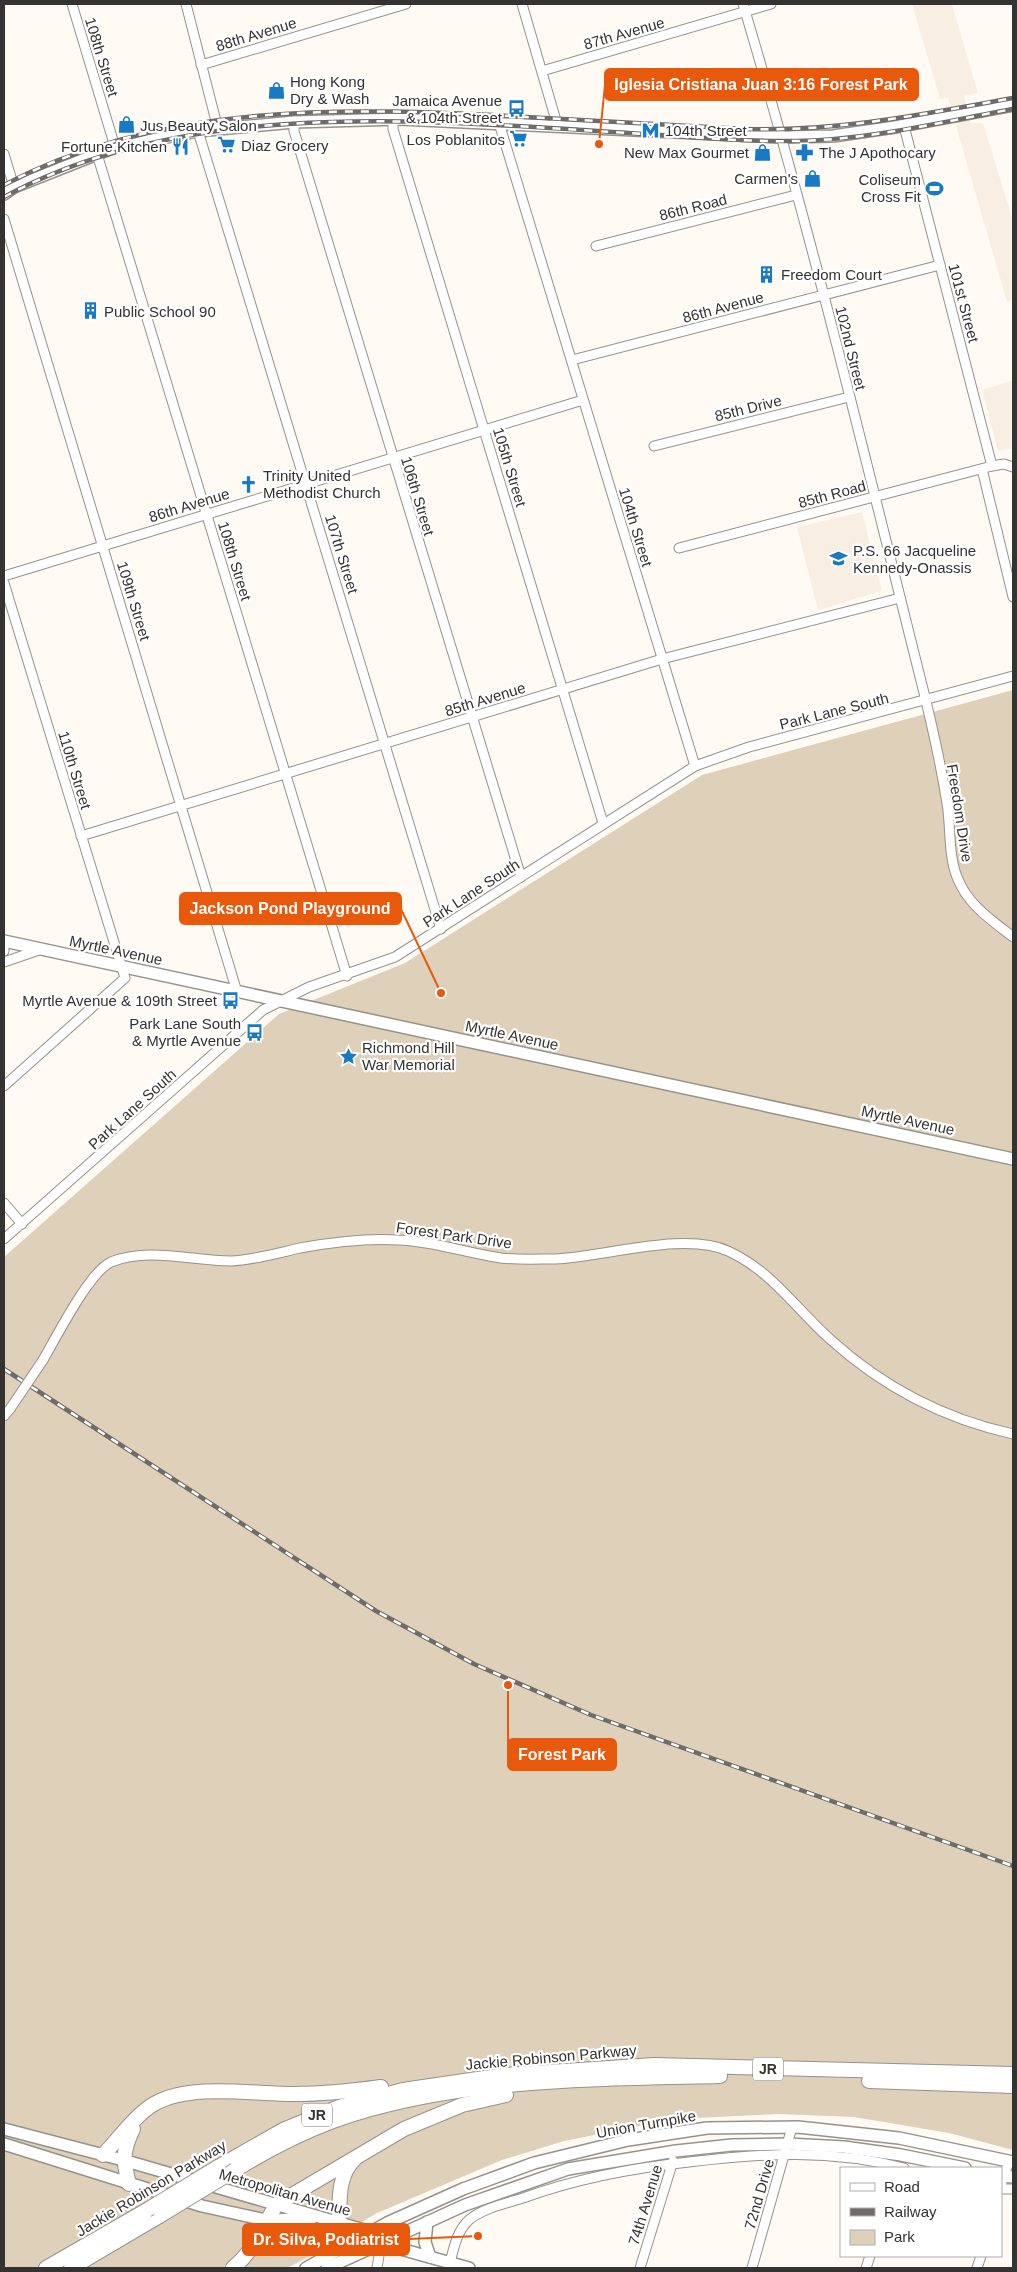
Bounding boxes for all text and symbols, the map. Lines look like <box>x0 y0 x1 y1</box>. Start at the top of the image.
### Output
street label: 87th Avenue <box>582 13 666 53</box>
street label: 88th Avenue <box>214 14 298 54</box>
street label: 108th Street <box>82 15 122 99</box>
callout: Iglesia Cristiana Juan 3:16 Forest Park <box>605 69 918 100</box>
place label: Hong Kong Dry & Wash <box>290 73 369 107</box>
text: Iglesia Cristiana Juan 3:16 Forest Park <box>614 76 908 93</box>
shop icon: Hong Kong Dry & Wash <box>266 80 286 100</box>
place label: Jamaica Avenue & 104th Street <box>392 92 503 126</box>
bus stop icon: Jamaica Avenue & 104th Street <box>506 99 526 119</box>
shop icon: Jus Beauty Salon <box>116 115 136 135</box>
place label: Jus Beauty Salon <box>140 117 257 134</box>
metro station icon: 104th Street <box>641 120 661 140</box>
place label: 104th Street <box>665 122 748 139</box>
supermarket icon: Los Poblanitos <box>509 129 529 149</box>
place label: Los Poblanitos <box>407 131 505 148</box>
supermarket icon: Diaz Grocery <box>217 135 237 155</box>
restaurant icon: Fortune Kitchen <box>171 136 191 156</box>
place label: Diaz Grocery <box>241 137 329 154</box>
place label: Fortune Kitchen <box>61 138 167 155</box>
shop icon: New Max Gourmet <box>753 142 773 162</box>
pharmacy icon: The J Apothocary <box>795 142 815 162</box>
place label: New Max Gourmet <box>624 144 750 161</box>
place label: The J Apothocary <box>819 144 936 161</box>
shop icon: Carmen's <box>802 168 822 188</box>
place label: Carmen's <box>734 170 798 187</box>
place label: Coliseum Cross Fit <box>858 171 922 205</box>
sports icon: Coliseum Cross Fit <box>925 178 945 198</box>
street label: 86th Road <box>657 190 729 224</box>
street label: 101st Street <box>945 262 983 345</box>
building icon: Freedom Court <box>757 264 777 284</box>
place label: Freedom Court <box>781 266 883 283</box>
street label: 86th Avenue <box>681 288 765 326</box>
building icon: Public School 90 <box>80 301 100 321</box>
place label: Public School 90 <box>104 303 216 320</box>
street label: 102nd Street <box>832 304 870 393</box>
street label: 85th Drive <box>713 391 783 425</box>
street label: 105th Street <box>490 425 530 509</box>
street label: 106th Street <box>398 454 438 538</box>
place label: Trinity United Methodist Church <box>263 467 381 501</box>
church icon: Trinity United Methodist Church <box>239 474 259 494</box>
street label: 85th Road <box>796 477 868 511</box>
street label: 86th Avenue <box>147 485 231 525</box>
street label: 104th Street <box>616 485 656 569</box>
street label: 107th Street <box>322 512 362 596</box>
street label: 108th Street <box>215 519 255 603</box>
place label: P.S. 66 Jacqueline Kennedy-Onassis <box>853 542 976 576</box>
school or university icon: P.S. 66 Jacqueline Kennedy-Onassis <box>829 549 849 569</box>
street label: 109th Street <box>114 559 154 643</box>
street label: 85th Avenue <box>443 679 527 719</box>
street label: Park Lane South <box>778 689 890 733</box>
street label: 110th Street <box>55 729 95 812</box>
street label: Freedom Drive <box>944 763 976 863</box>
street label: Park Lane South <box>420 855 522 931</box>
callout: Jackson Pond Playground <box>180 893 401 924</box>
text: Jackson Pond Playground <box>190 900 390 917</box>
street label: Myrtle Avenue <box>68 932 164 968</box>
bus stop icon: Myrtle Avenue & 109th Street <box>221 990 241 1010</box>
place label: Myrtle Avenue & 109th Street <box>22 992 218 1009</box>
place label: Park Lane South & Myrtle Avenue <box>129 1015 241 1049</box>
street label: Myrtle Avenue <box>464 1017 560 1053</box>
bus stop icon: Park Lane South & Myrtle Avenue <box>245 1022 265 1042</box>
place label: Richmond Hill War Memorial <box>362 1039 455 1073</box>
place icon: Richmond Hill War Memorial <box>338 1046 358 1066</box>
street label: Park Lane South <box>85 1065 179 1153</box>
street label: Myrtle Avenue <box>860 1102 956 1138</box>
street label: Forest Park Drive <box>395 1218 513 1252</box>
callout: Forest Park <box>508 1739 616 1770</box>
text: Forest Park <box>518 1746 606 1763</box>
street label: Jackie Robinson Parkway <box>465 2041 638 2073</box>
road number: JR <box>753 2058 783 2080</box>
road number: JR <box>302 2104 332 2126</box>
street label: Union Turnpike <box>595 2107 697 2141</box>
street label: Jackie Robinson Parkway <box>73 2136 229 2240</box>
street label: 72nd Drive <box>741 2157 777 2231</box>
street label: 74th Avenue <box>625 2163 665 2247</box>
street label: Metropolitan Avenue <box>217 2165 353 2219</box>
legend <box>840 2167 1002 2257</box>
text: Road <box>884 2178 920 2195</box>
text: Railway <box>884 2203 937 2220</box>
callout: Dr. Silva, Podiatrist <box>243 2224 409 2255</box>
text: Park <box>884 2228 915 2245</box>
text: Dr. Silva, Podiatrist <box>253 2231 400 2248</box>

